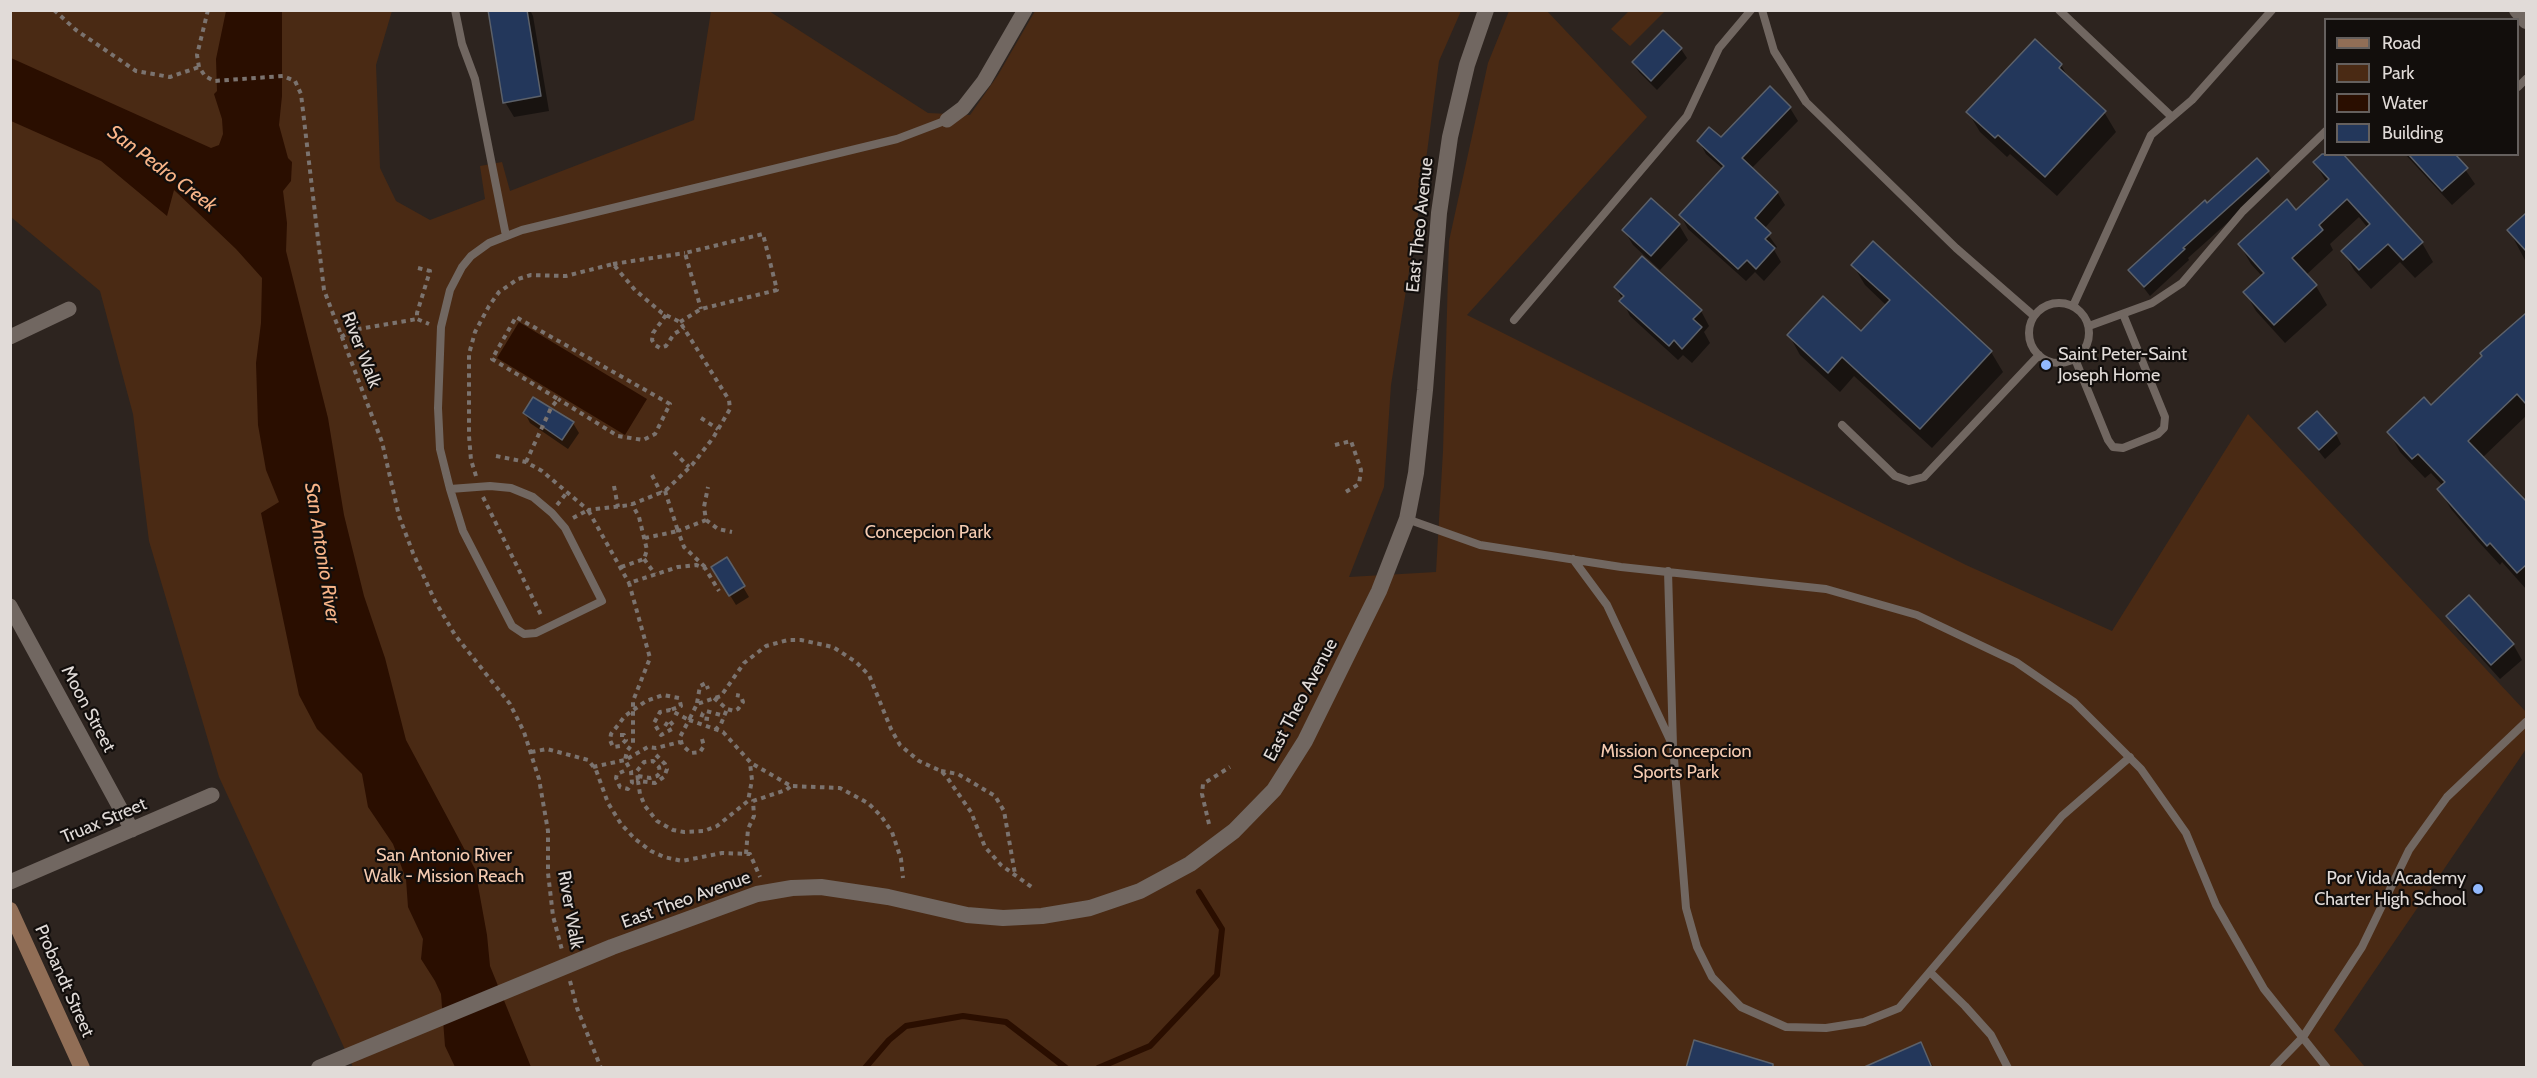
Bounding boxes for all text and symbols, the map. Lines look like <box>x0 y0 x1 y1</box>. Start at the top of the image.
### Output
legend <box>2324 18 2519 156</box>
text: Road <box>2382 32 2421 54</box>
text: Park <box>2382 62 2414 84</box>
text: Water <box>2382 92 2428 114</box>
water label: San Pedro Creek <box>103 120 221 218</box>
text: Building <box>2382 122 2443 144</box>
street label: East Theo Avenue <box>1402 156 1438 294</box>
street label: River Walk <box>337 309 385 391</box>
place label: Saint Peter-Saint Joseph Home <box>2058 344 2187 386</box>
marker: Saint Peter-Saint Joseph Home <box>2039 358 2053 372</box>
water label: San Antonio River <box>299 481 345 625</box>
park label: Concepcion Park <box>865 522 991 544</box>
street label: East Theo Avenue <box>1260 635 1342 765</box>
street label: Moon Street <box>56 662 120 756</box>
park label: Mission Concepcion Sports Park <box>1600 741 1752 783</box>
street label: Truax Street <box>58 793 150 849</box>
park label: San Antonio River Walk - Mission Reach <box>364 845 524 888</box>
street label: East Theo Avenue <box>619 867 753 933</box>
place label: Por Vida Academy Charter High School <box>2314 868 2466 910</box>
street label: River Walk <box>552 869 588 951</box>
marker: Por Vida Academy Charter High School <box>2471 882 2485 896</box>
street label: Probandt Street <box>30 922 98 1040</box>

